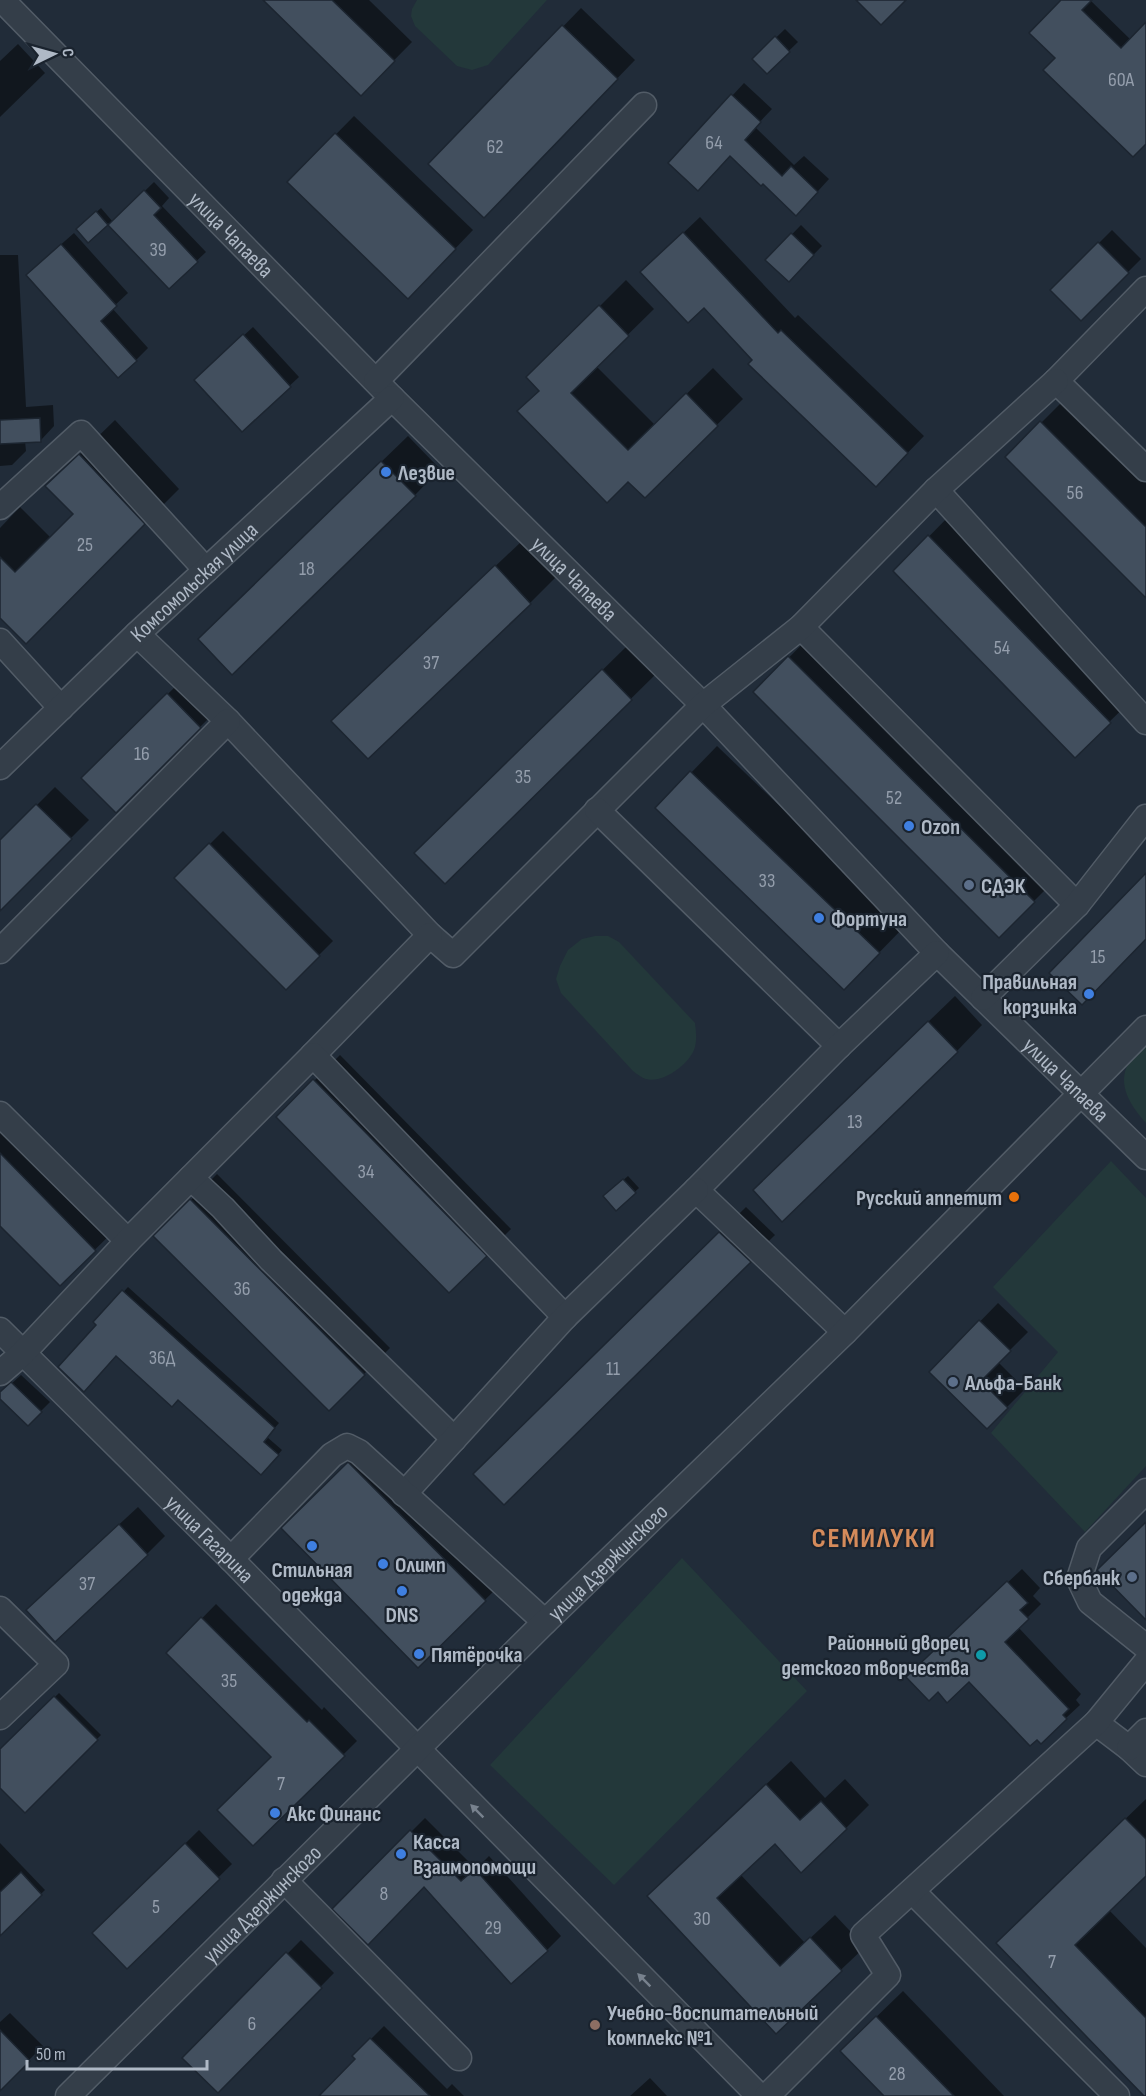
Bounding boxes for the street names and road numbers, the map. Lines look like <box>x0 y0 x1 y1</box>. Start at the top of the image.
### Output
street label: улица Чапаева <box>182 187 279 284</box>
street label: Комсомольская улица <box>125 517 264 648</box>
street label: улица Чапаева <box>525 531 622 628</box>
street label: улица Чапаева <box>1017 1032 1114 1128</box>
street label: улица Гагарина <box>159 1490 259 1589</box>
street label: улица Дзержинского <box>543 1499 674 1627</box>
street label: улица Дзержинского <box>198 1840 328 1969</box>

